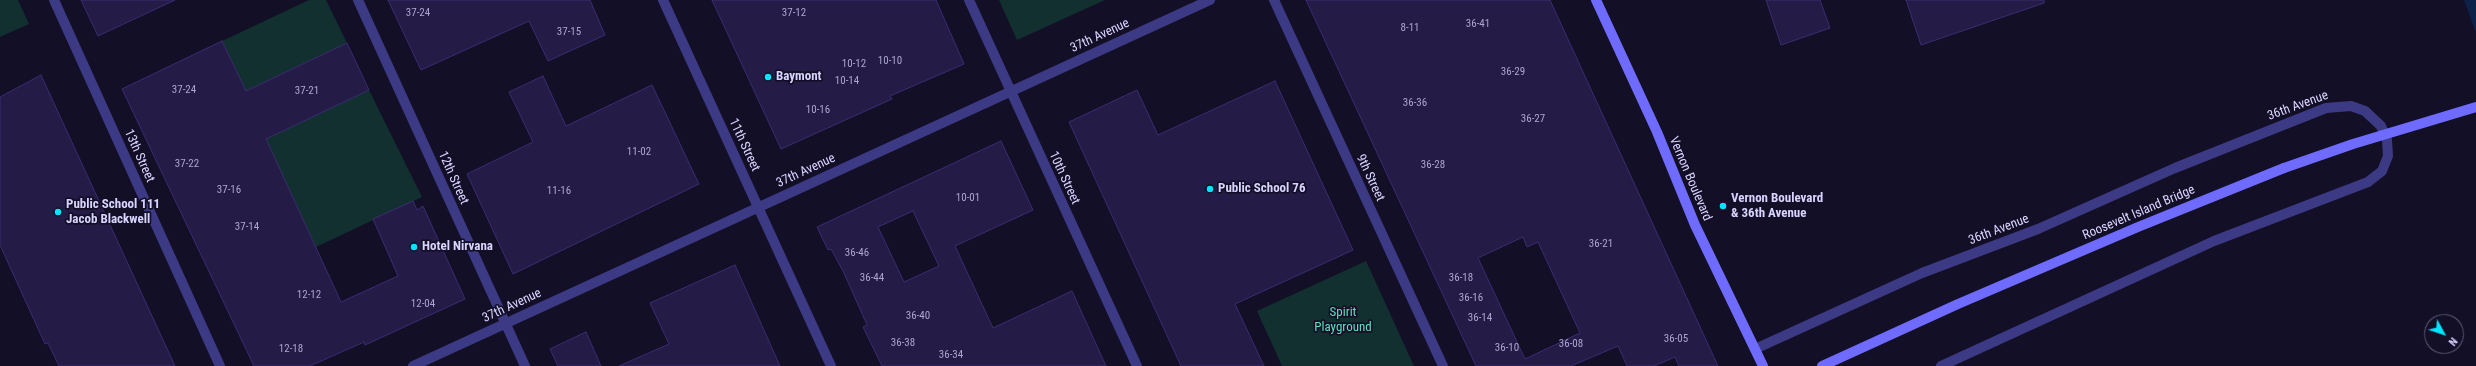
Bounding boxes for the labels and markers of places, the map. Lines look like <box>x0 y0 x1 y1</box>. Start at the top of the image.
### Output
place label: Baymont <box>776 69 822 85</box>
marker: Baymont <box>763 72 773 82</box>
place label: Public School 76 <box>1218 181 1305 197</box>
marker: Public School 76 <box>1205 184 1215 194</box>
place label: Vernon Boulevard & 36th Avenue <box>1731 191 1823 222</box>
place label: Public School 111 Jacob Blackwell <box>66 197 160 228</box>
marker: Vernon Boulevard & 36th Avenue <box>1718 201 1728 211</box>
marker: Public School 111 Jacob Blackwell <box>53 207 63 217</box>
place label: Hotel Nirvana <box>422 239 493 255</box>
marker: Hotel Nirvana <box>409 242 419 252</box>

